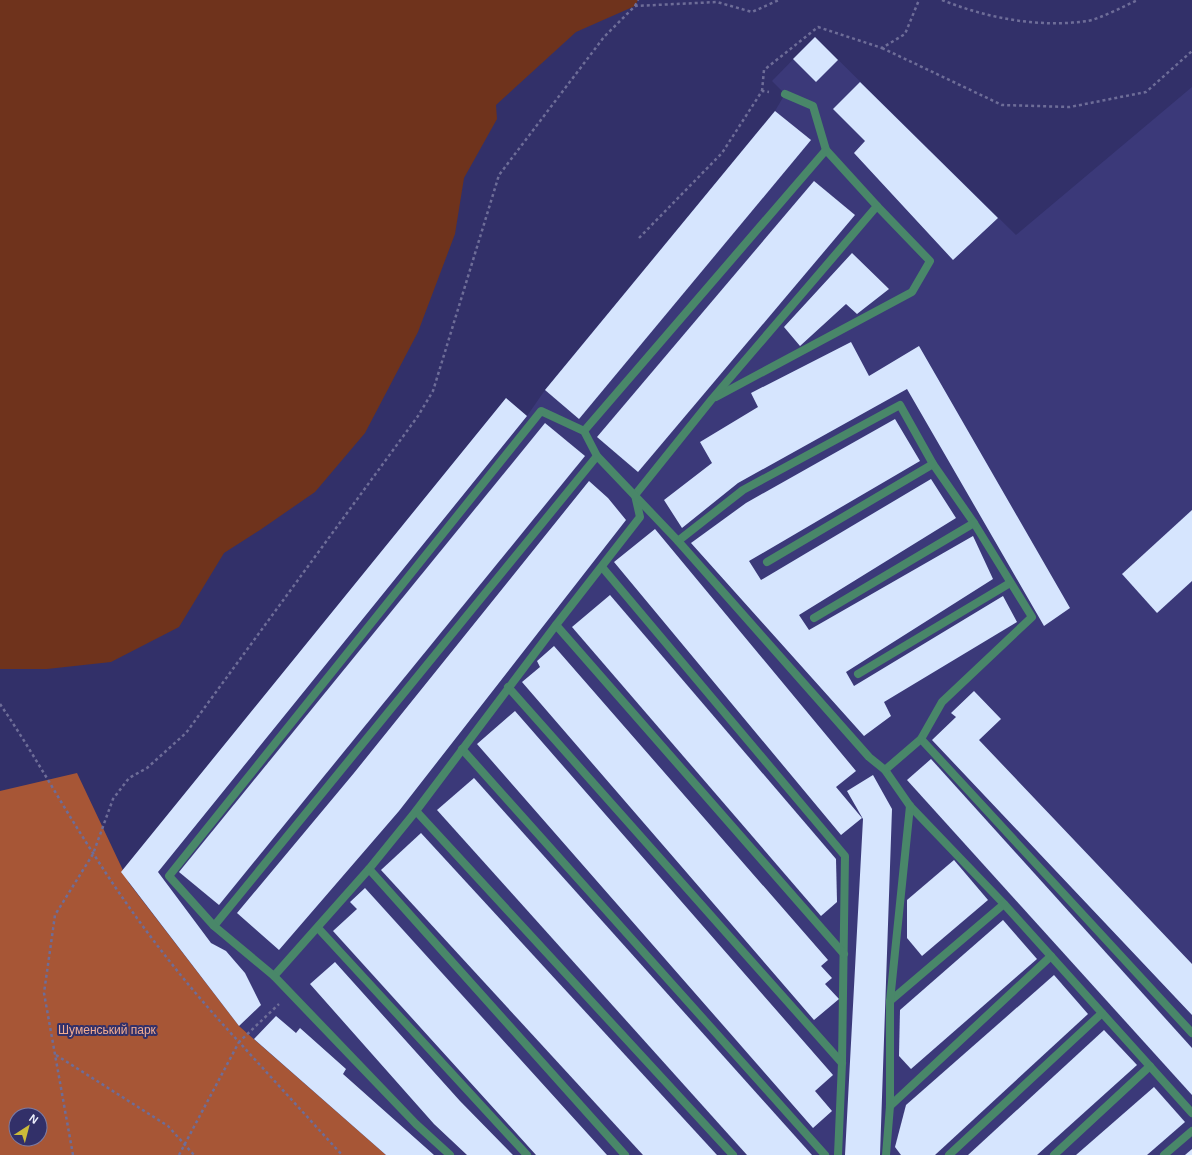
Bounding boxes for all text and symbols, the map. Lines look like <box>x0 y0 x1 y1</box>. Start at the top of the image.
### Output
park label: Шуменський парк <box>58 1023 157 1037</box>
north arrow <box>8 1107 48 1147</box>
text: N <box>27 1112 41 1126</box>

